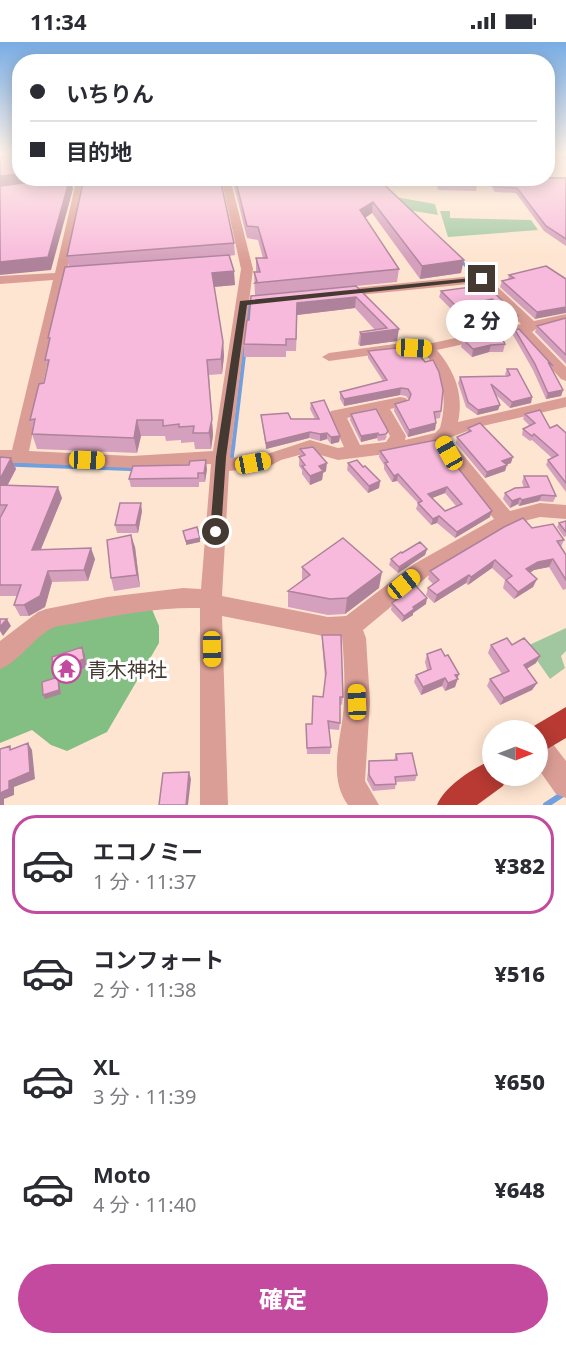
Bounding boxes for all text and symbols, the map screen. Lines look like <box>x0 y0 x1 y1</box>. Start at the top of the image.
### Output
text: 11:34 <box>30 6 87 36</box>
text: いちりん <box>66 78 154 108</box>
text: 目的地 <box>66 136 132 166</box>
route end <box>468 265 495 292</box>
callout: 2 分 <box>446 300 518 342</box>
text: 2 分 <box>464 307 500 334</box>
car <box>396 338 432 358</box>
car <box>432 433 466 473</box>
car <box>69 450 105 470</box>
car <box>234 451 272 475</box>
route start <box>202 518 229 545</box>
car <box>384 566 424 602</box>
car <box>203 631 221 667</box>
temple icon: 青木神社 <box>50 653 82 685</box>
place label: 青木神社 <box>87 656 167 683</box>
car <box>347 684 367 720</box>
north arrow <box>482 720 548 786</box>
map controls <box>482 720 548 786</box>
text: エコノミー <box>93 836 203 866</box>
icon: car <box>21 838 75 892</box>
text: ¥382 <box>494 850 545 880</box>
text: 1 分 · 11:37 <box>93 868 197 895</box>
text: コンフォート <box>93 944 224 974</box>
icon: car <box>21 946 75 1000</box>
text: ¥516 <box>494 958 545 988</box>
text: 2 分 · 11:38 <box>93 976 197 1003</box>
text: XL <box>93 1051 120 1081</box>
icon: car <box>21 1054 75 1108</box>
text: ¥650 <box>494 1066 545 1096</box>
text: 3 分 · 11:39 <box>93 1083 197 1110</box>
text: Moto <box>93 1159 151 1189</box>
icon: car <box>21 1162 75 1216</box>
text: ¥648 <box>494 1174 545 1204</box>
text: 4 分 · 11:40 <box>93 1191 197 1218</box>
button: 確定 <box>18 1264 548 1333</box>

